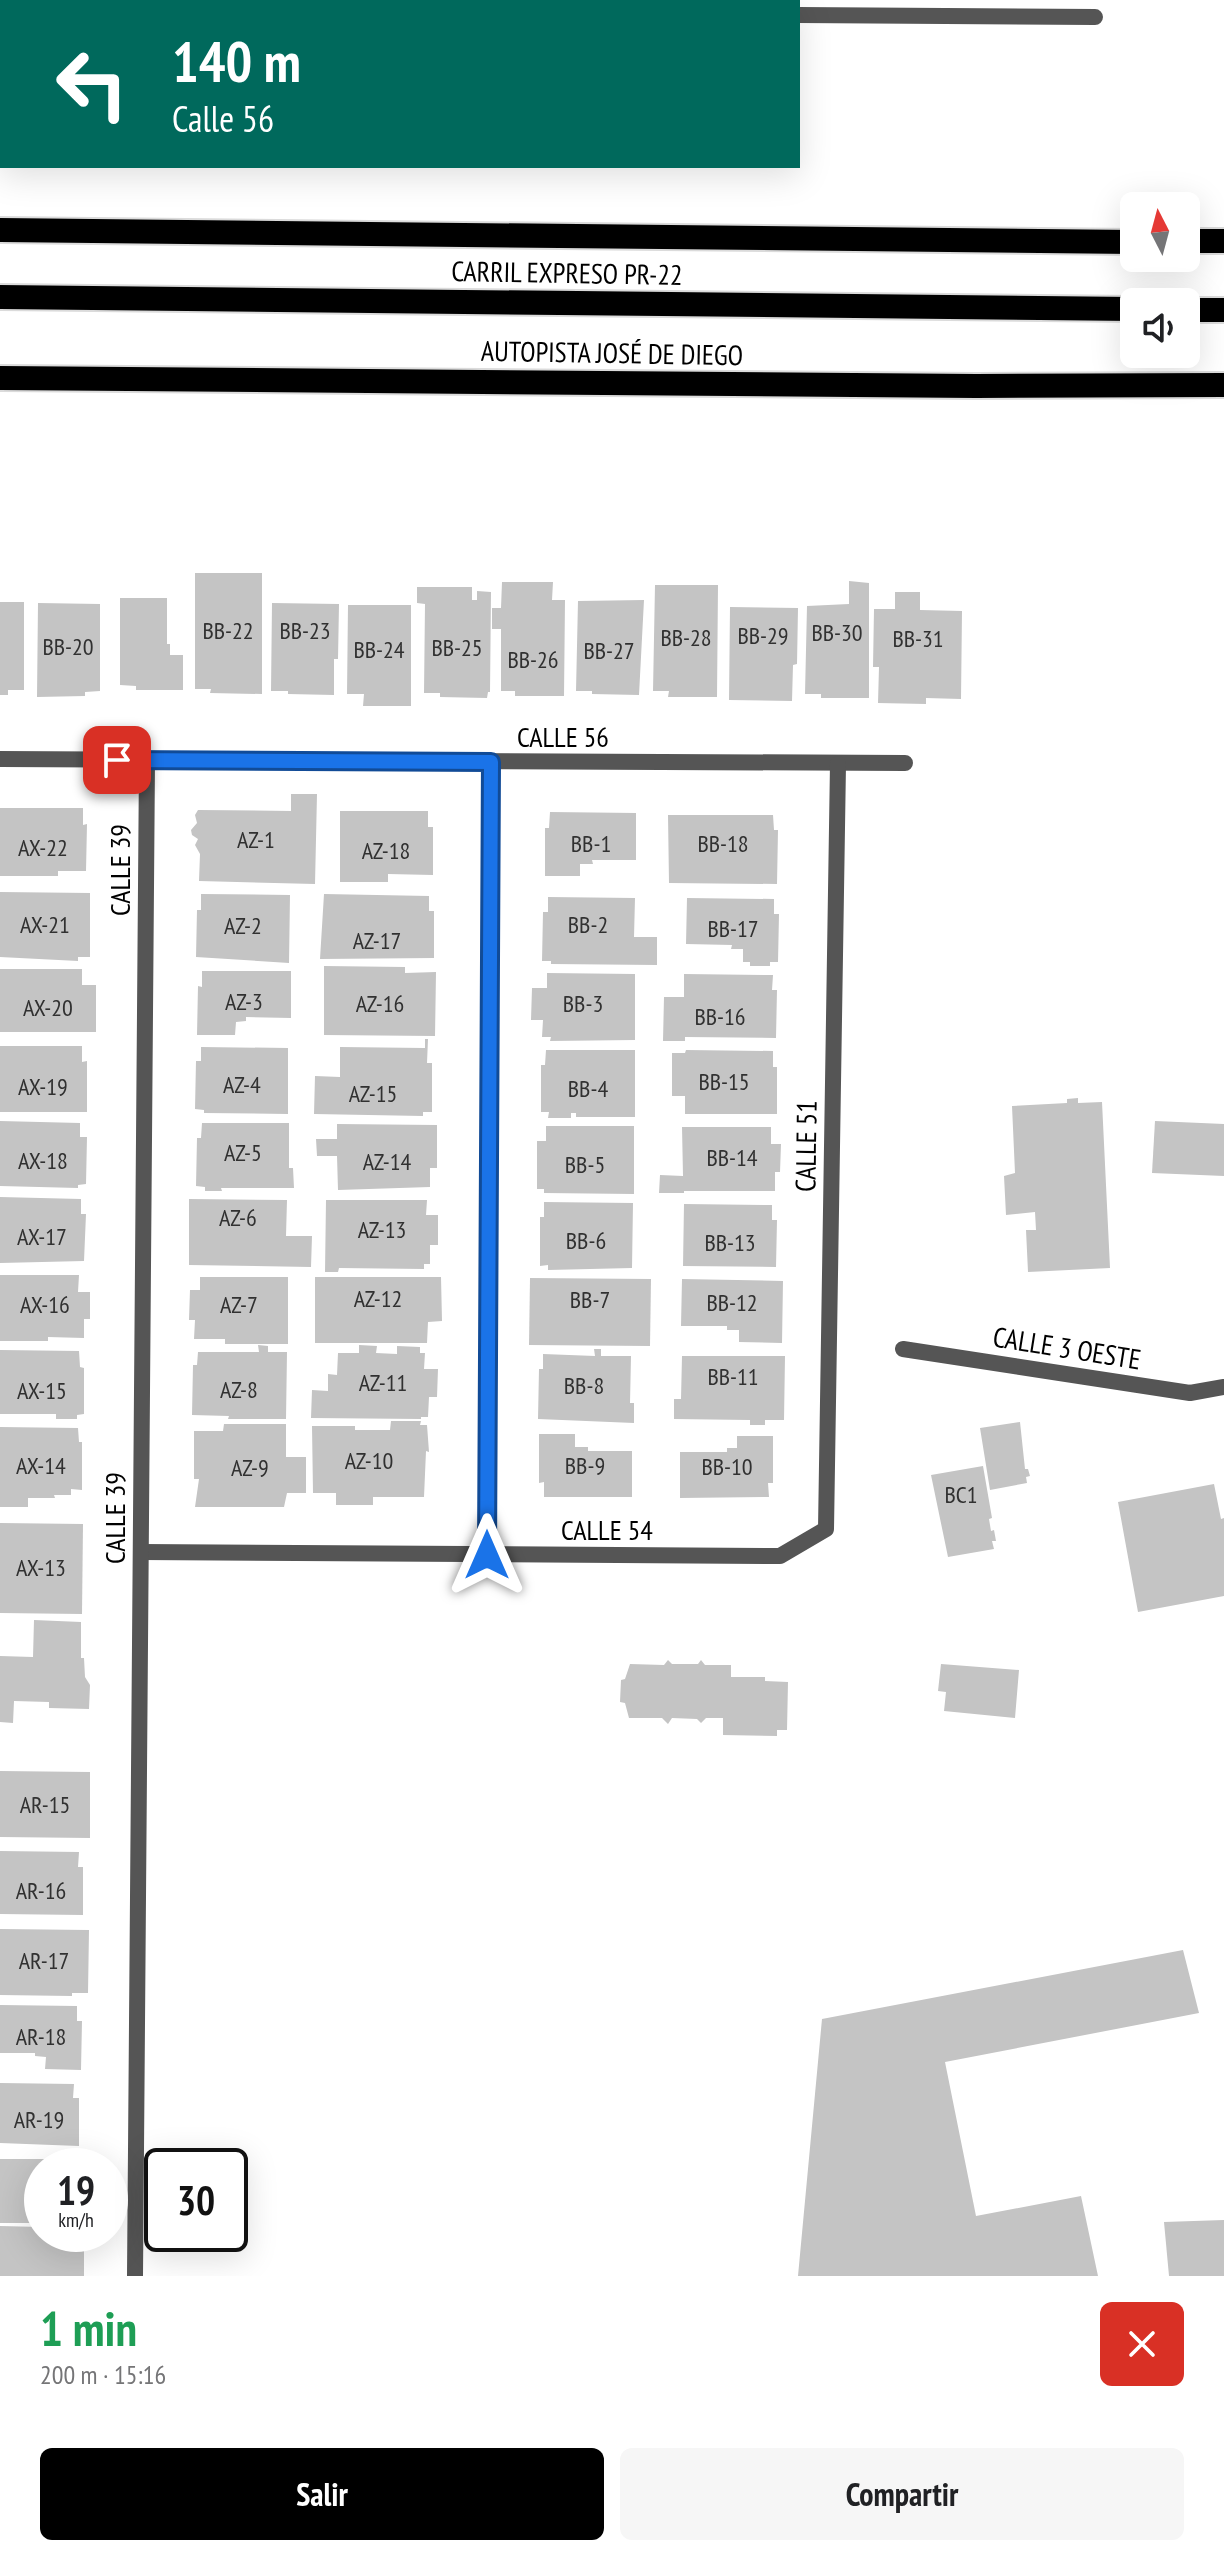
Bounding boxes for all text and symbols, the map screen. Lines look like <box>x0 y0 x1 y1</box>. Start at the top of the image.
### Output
text: 140 m <box>172 25 301 97</box>
icon: left <box>40 32 144 136</box>
text: Calle 56 <box>172 95 274 142</box>
north arrow <box>1120 192 1200 272</box>
map controls <box>1120 192 1200 368</box>
street label: CARRIL EXPRESO PR-22 <box>451 252 683 293</box>
button: sound <box>1120 288 1200 368</box>
street label: AUTOPISTA JOSÉ DE DIEGO <box>481 332 743 373</box>
house number: BB-22 <box>202 615 254 646</box>
house number: BB-23 <box>279 615 331 646</box>
house number: BB-30 <box>811 617 863 648</box>
house number: BB-29 <box>737 620 789 651</box>
house number: BB-28 <box>660 622 712 653</box>
house number: BB-31 <box>892 623 944 654</box>
house number: BB-20 <box>42 631 94 662</box>
house number: BB-25 <box>431 632 483 663</box>
house number: BB-24 <box>353 634 405 665</box>
house number: BB-27 <box>583 635 635 666</box>
house number: BB-26 <box>507 644 559 675</box>
street label: CALLE 56 <box>517 718 609 755</box>
pin <box>83 726 151 794</box>
icon: arrive <box>95 738 139 782</box>
street label: CALLE 39 <box>101 824 138 916</box>
house number: AZ-1 <box>237 824 275 855</box>
house number: BB-1 <box>571 828 611 859</box>
house number: BB-18 <box>697 828 749 859</box>
house number: AX-22 <box>18 832 68 863</box>
house number: AZ-18 <box>362 835 410 866</box>
house number: AX-21 <box>20 909 70 940</box>
house number: BB-2 <box>568 909 608 940</box>
house number: AZ-2 <box>224 910 262 941</box>
house number: BB-17 <box>707 913 759 944</box>
house number: AZ-17 <box>353 925 401 956</box>
house number: AZ-3 <box>225 986 263 1017</box>
house number: AZ-16 <box>356 988 404 1019</box>
house number: BB-3 <box>563 988 603 1019</box>
house number: AX-20 <box>23 992 73 1023</box>
house number: BB-16 <box>694 1001 746 1032</box>
house number: BB-15 <box>698 1066 750 1097</box>
house number: AZ-4 <box>223 1069 261 1100</box>
house number: AX-19 <box>18 1071 68 1102</box>
house number: BB-4 <box>568 1073 608 1104</box>
house number: AZ-15 <box>349 1078 397 1109</box>
street label: CALLE 51 <box>786 1100 825 1192</box>
house number: AZ-5 <box>224 1137 262 1168</box>
house number: BB-14 <box>706 1142 758 1173</box>
house number: AX-18 <box>18 1145 68 1176</box>
house number: AZ-14 <box>363 1146 411 1177</box>
house number: BB-5 <box>565 1149 605 1180</box>
house number: AZ-6 <box>219 1202 257 1233</box>
house number: AZ-13 <box>358 1214 406 1245</box>
house number: AX-17 <box>17 1221 67 1252</box>
house number: BB-6 <box>566 1225 606 1256</box>
house number: BB-13 <box>704 1227 756 1258</box>
house number: AZ-12 <box>354 1283 402 1314</box>
house number: BB-7 <box>570 1284 610 1315</box>
house number: BB-12 <box>706 1287 758 1318</box>
house number: AX-16 <box>20 1289 70 1320</box>
house number: AZ-7 <box>220 1289 258 1320</box>
street label: CALLE 3 OESTE <box>991 1318 1144 1377</box>
house number: BB-11 <box>707 1361 759 1392</box>
house number: AZ-11 <box>359 1367 407 1398</box>
house number: BB-8 <box>564 1370 604 1401</box>
house number: AZ-8 <box>220 1374 258 1405</box>
house number: AX-15 <box>17 1375 67 1406</box>
house number: AZ-10 <box>345 1445 393 1476</box>
house number: AX-14 <box>16 1450 66 1481</box>
house number: BB-9 <box>565 1450 605 1481</box>
house number: BB-10 <box>701 1451 753 1482</box>
house number: AZ-9 <box>231 1452 269 1483</box>
street label: CALLE 39 <box>96 1472 133 1564</box>
house number: BC1 <box>944 1479 978 1510</box>
street label: CALLE 54 <box>561 1511 653 1548</box>
position arrow <box>445 1513 529 1597</box>
house number: AX-13 <box>16 1552 66 1583</box>
house number: AR-15 <box>20 1789 70 1820</box>
house number: AR-16 <box>16 1875 66 1906</box>
house number: AR-17 <box>19 1945 69 1976</box>
house number: AR-18 <box>16 2021 66 2052</box>
house number: AR-19 <box>14 2104 64 2135</box>
speed limit sign: 30 <box>144 2148 248 2252</box>
text: 19 <box>57 2164 95 2216</box>
text: km/h <box>58 2207 94 2233</box>
text: 1 min <box>40 2297 137 2359</box>
button: close <box>1100 2302 1184 2386</box>
text: 200 m · 15:16 <box>40 2358 166 2391</box>
button: Salir <box>40 2448 604 2540</box>
button: Compartir <box>620 2448 1184 2540</box>

